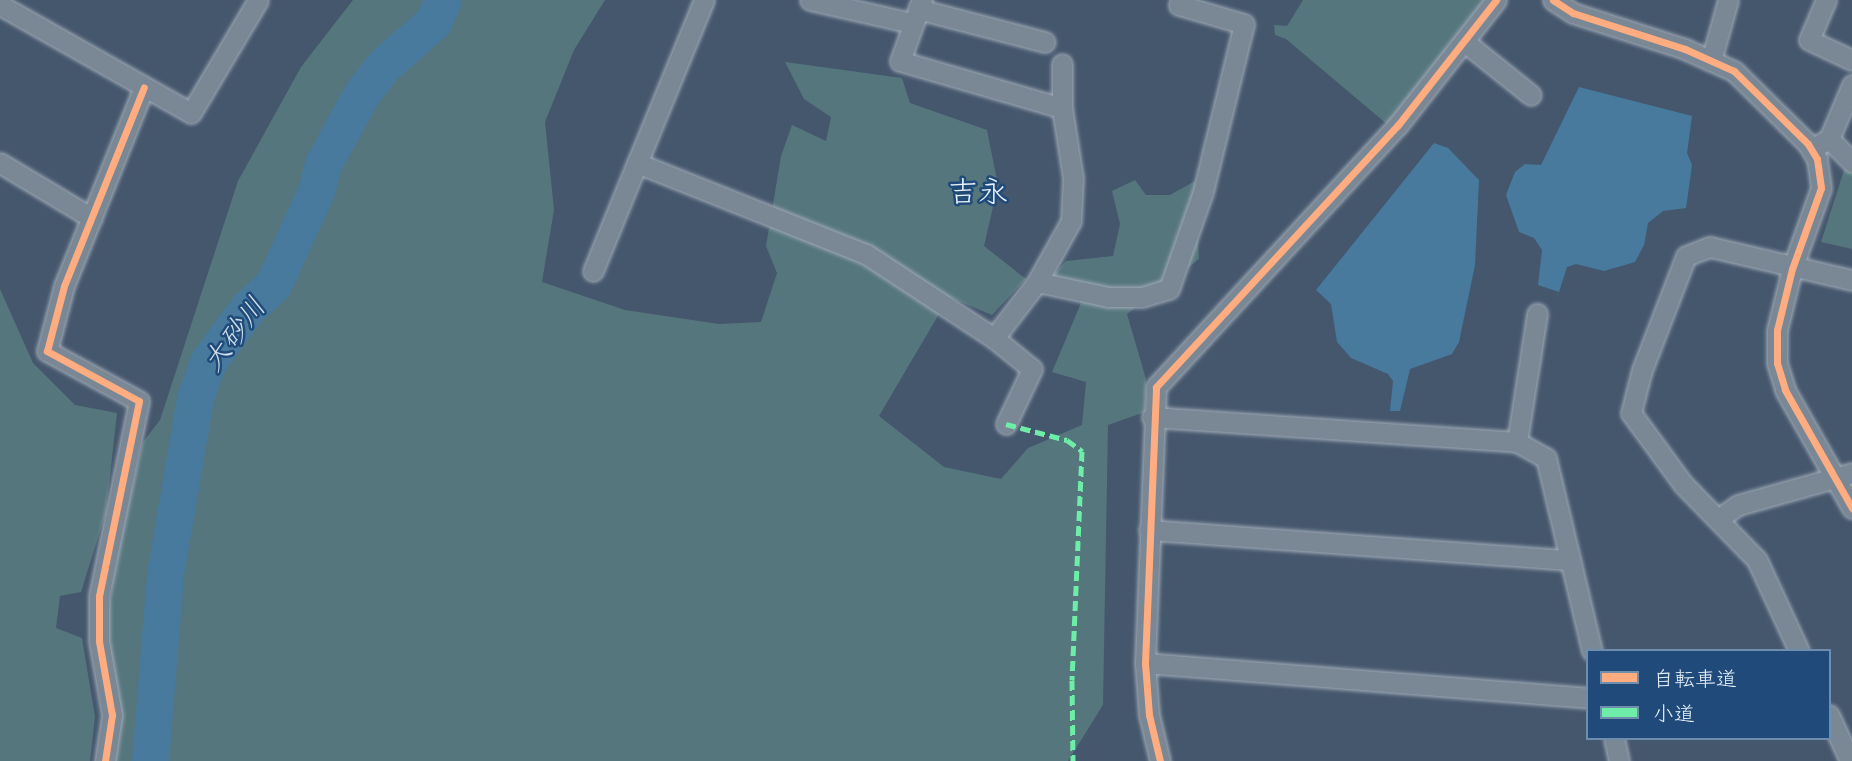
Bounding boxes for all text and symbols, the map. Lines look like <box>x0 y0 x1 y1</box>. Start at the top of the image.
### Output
district label: 吉永 <box>948 175 1008 211</box>
water label: 大砂川 <box>196 291 274 379</box>
legend <box>1586 649 1831 740</box>
text: 自転車道 <box>1653 665 1737 694</box>
text: 小道 <box>1653 700 1695 729</box>

